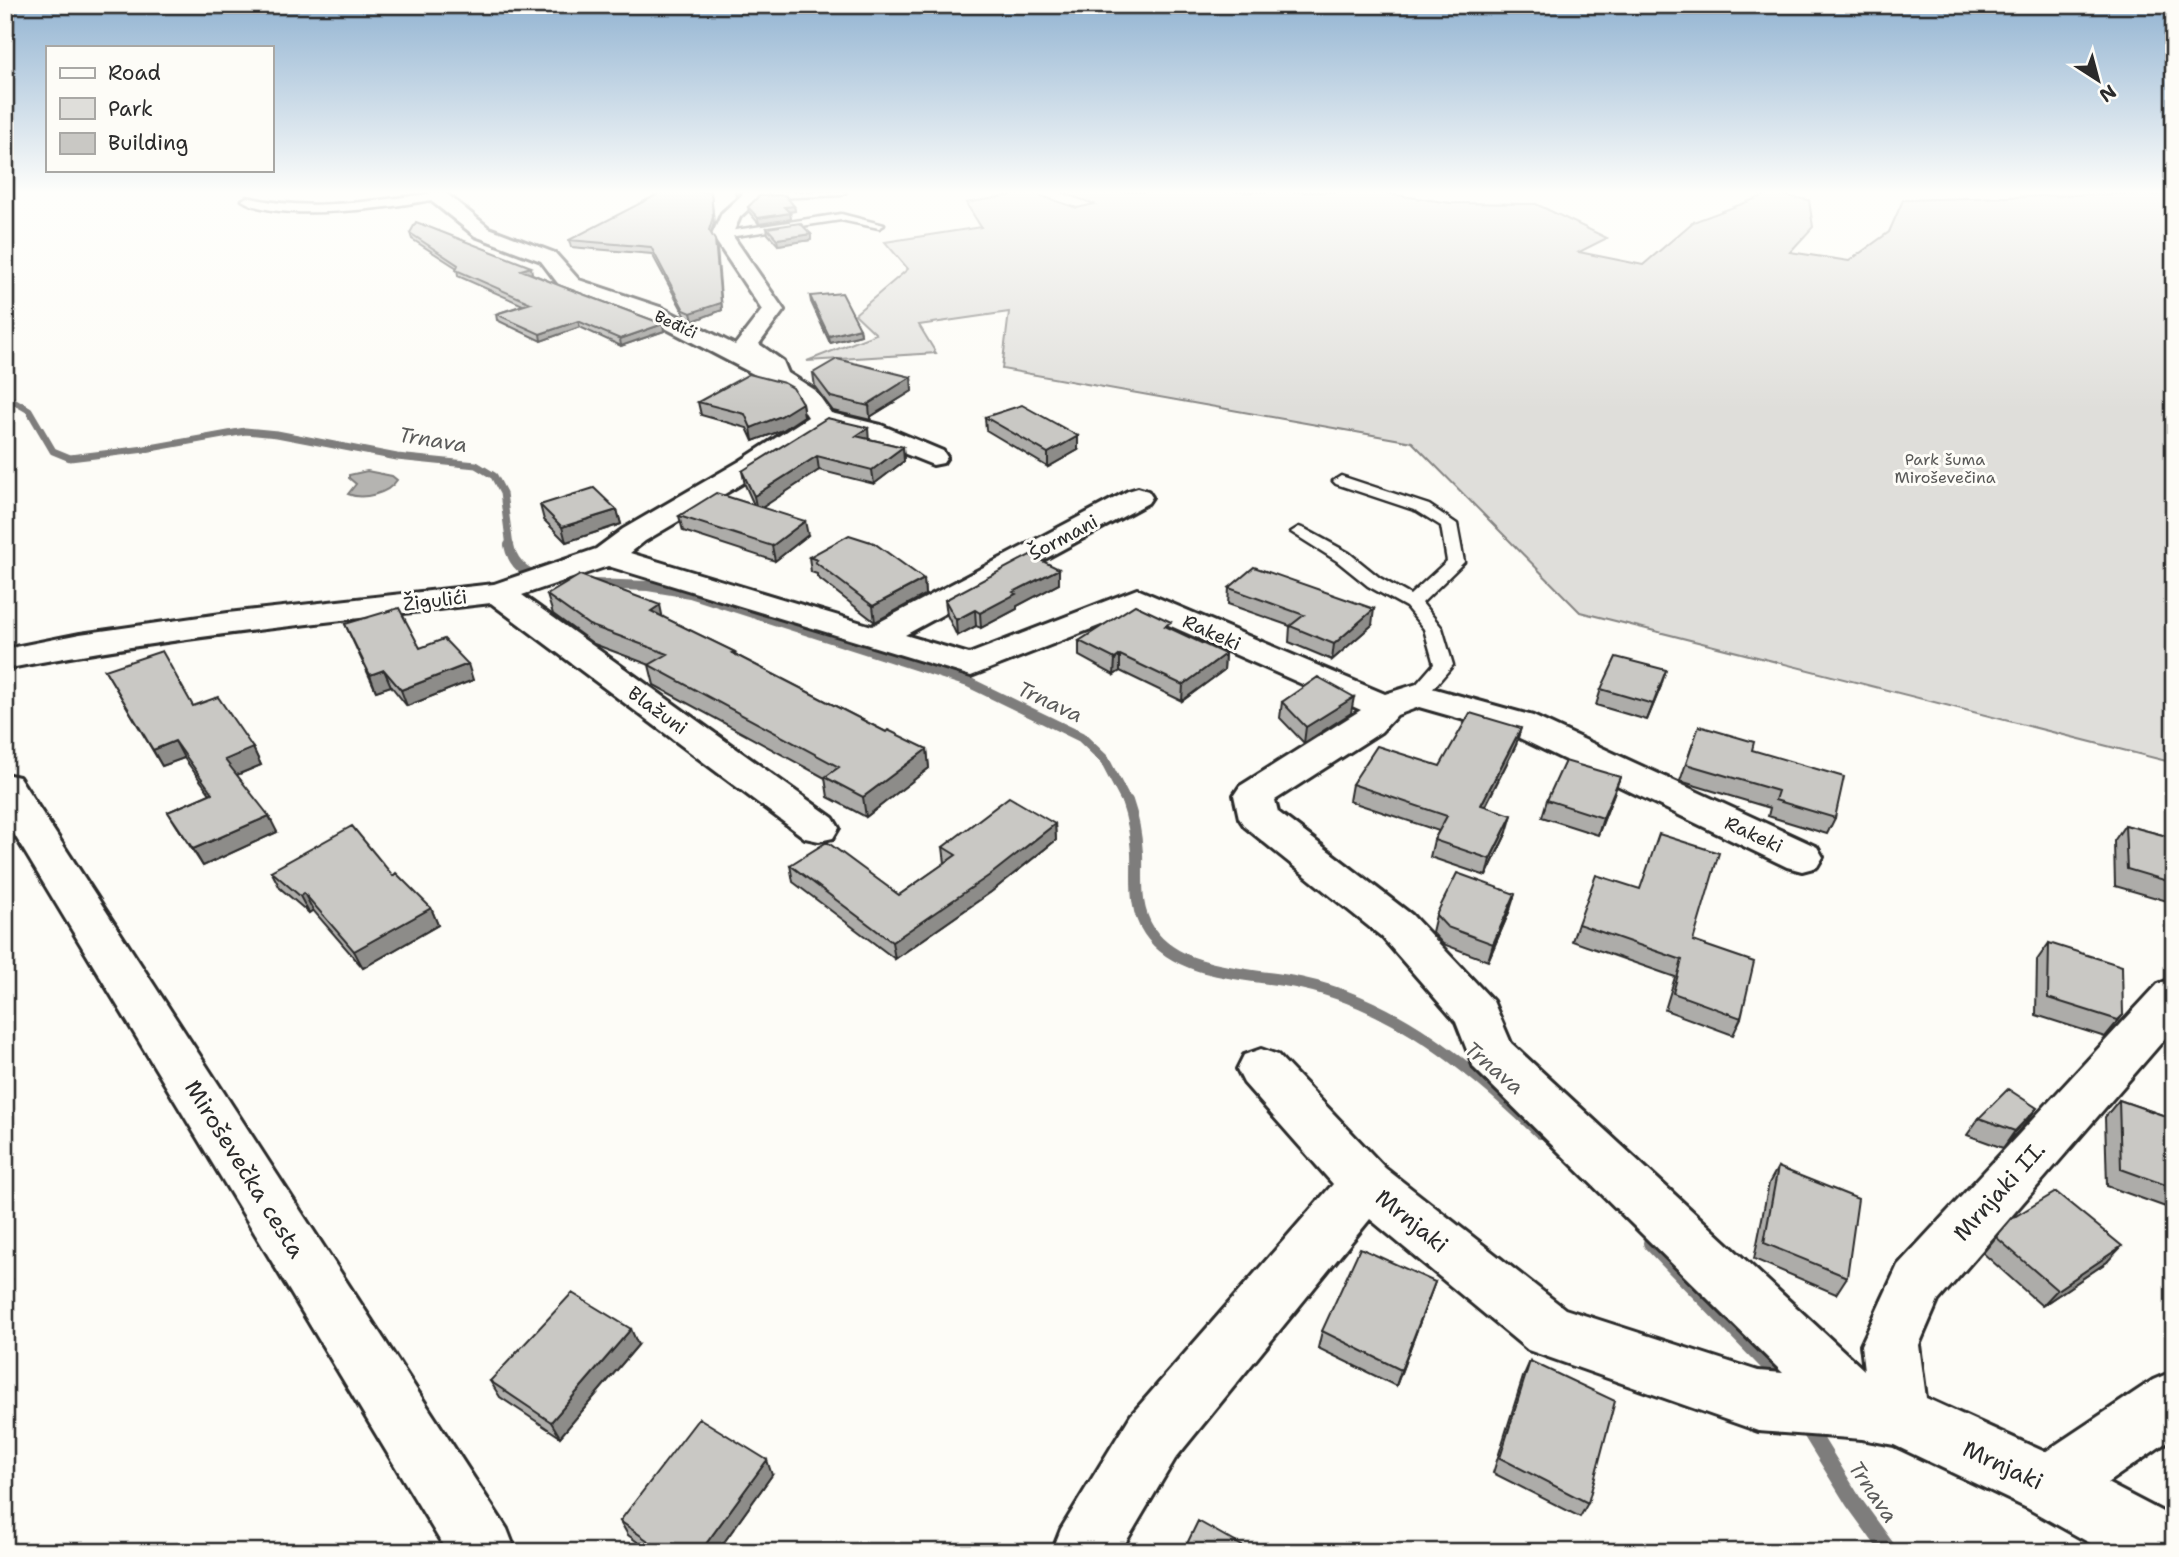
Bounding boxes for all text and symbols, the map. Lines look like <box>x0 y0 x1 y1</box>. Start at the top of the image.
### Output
legend <box>46 46 273 172</box>
north arrow <box>2064 46 2134 116</box>
text: Road <box>108 59 161 87</box>
text: N <box>2094 79 2121 108</box>
text: Park <box>108 95 153 123</box>
text: Building <box>108 129 188 157</box>
street label: Beđići <box>651 305 701 343</box>
water label: Trnava <box>397 421 469 459</box>
park label: Park šuma Miroševečina <box>1894 449 1996 488</box>
street label: Šormani <box>1024 508 1102 566</box>
street label: Žigulići <box>401 583 469 617</box>
street label: Rakeki <box>1179 609 1245 656</box>
water label: Trnava <box>1013 675 1087 729</box>
street label: Blažuni <box>623 680 692 740</box>
street label: Rakeki <box>1721 810 1787 859</box>
water label: Trnava <box>1459 1035 1529 1101</box>
street label: Miroševečka cesta <box>178 1074 312 1264</box>
street label: Mrnjaki II. <box>1946 1135 2052 1247</box>
street label: Mrnjaki <box>1369 1182 1455 1260</box>
street label: Mrnjaki <box>1958 1433 2048 1497</box>
water label: Trnava <box>1842 1456 1904 1528</box>

